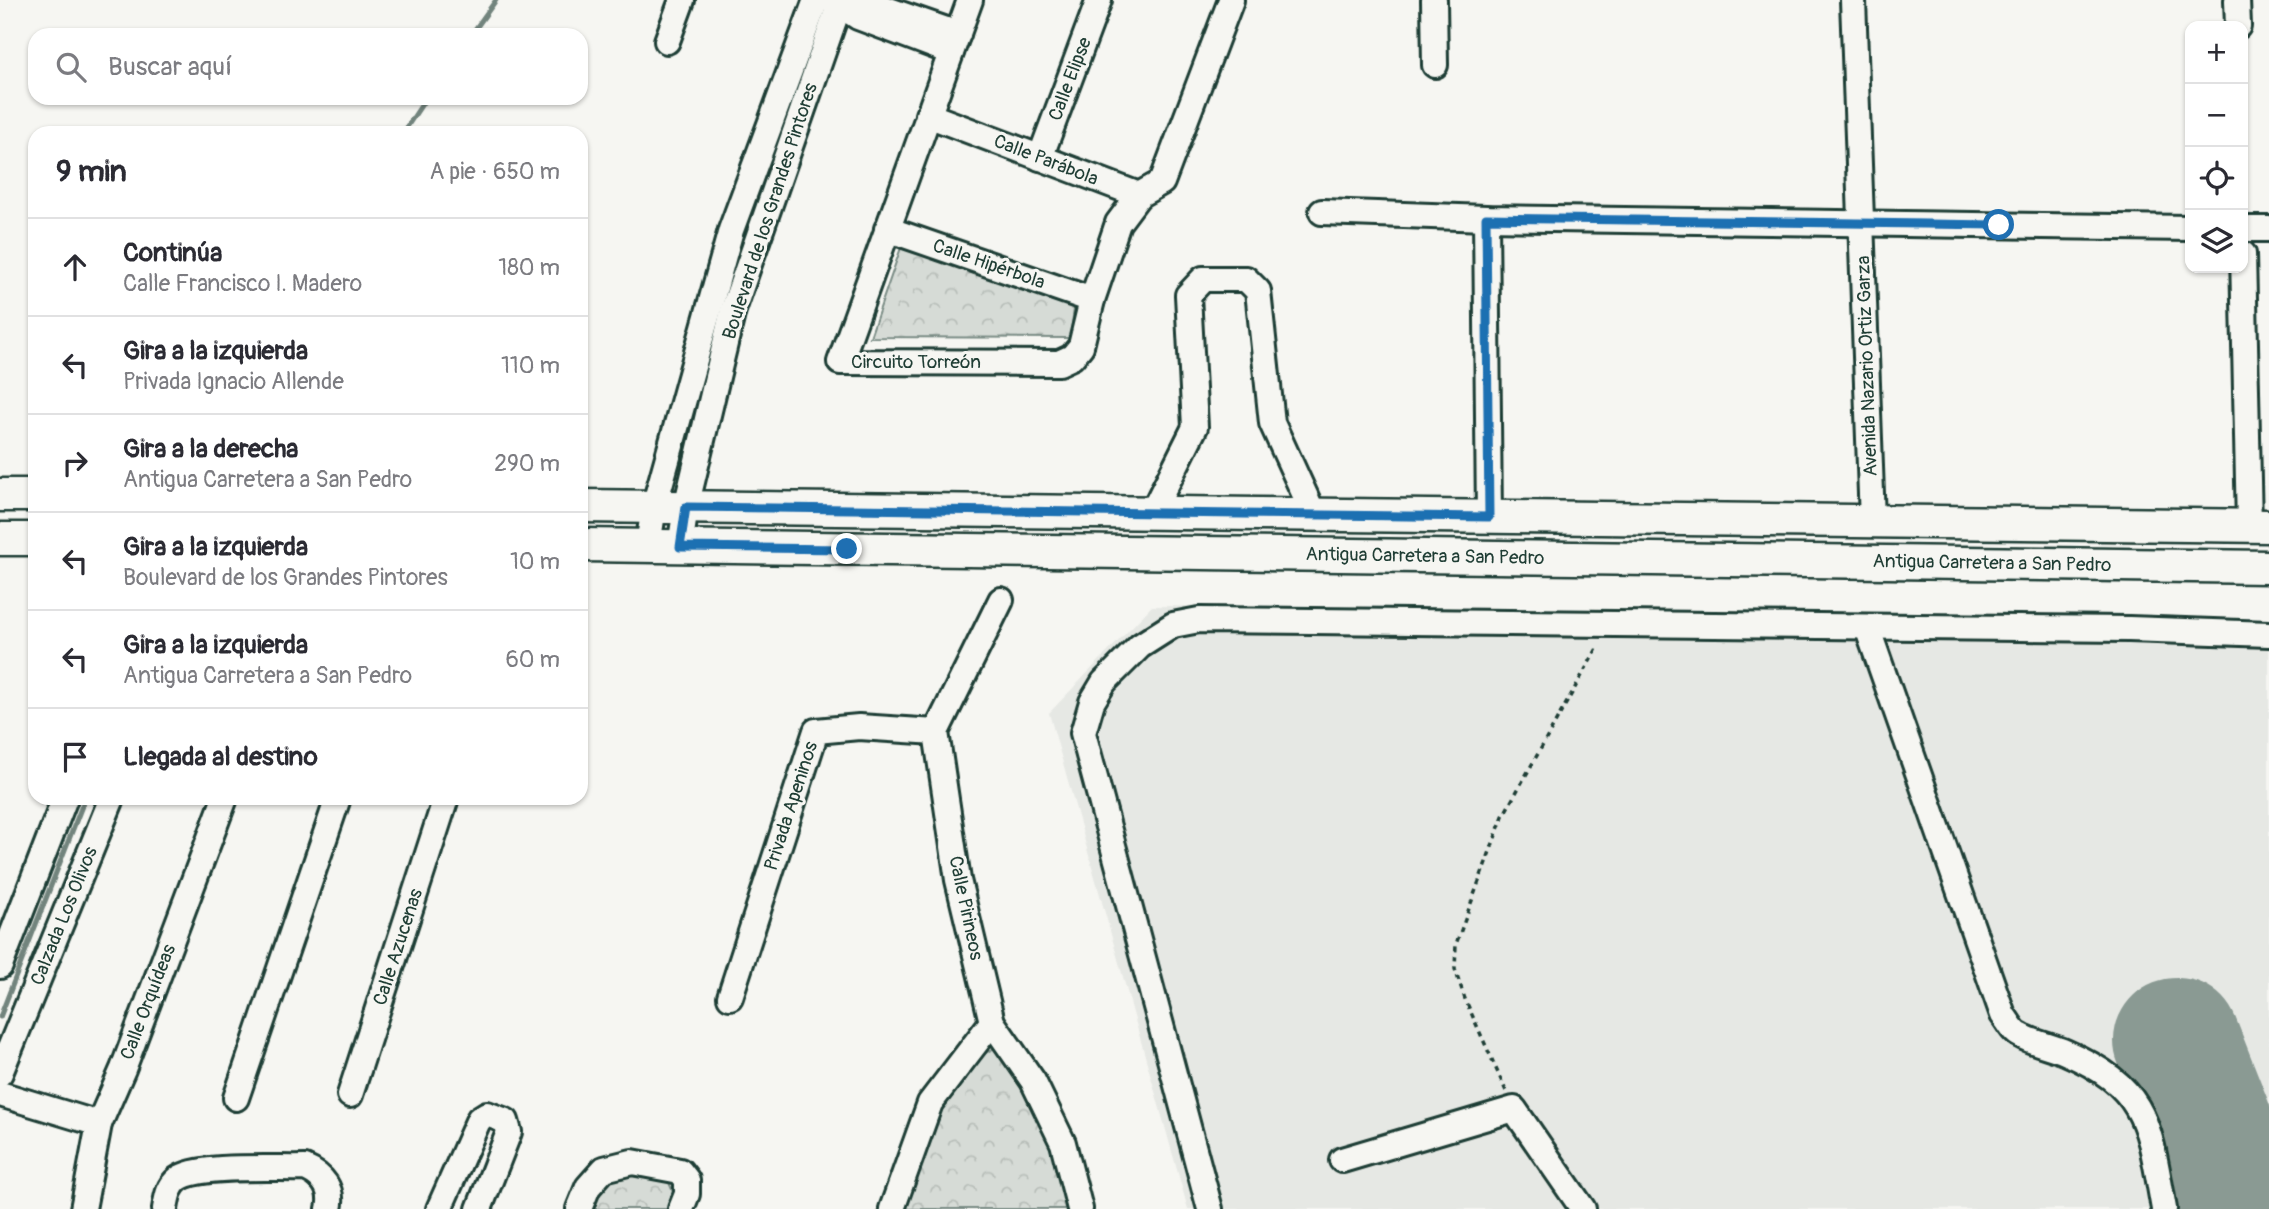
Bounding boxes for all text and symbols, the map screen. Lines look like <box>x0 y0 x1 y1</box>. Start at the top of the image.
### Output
map controls <box>2185 21 2248 273</box>
button: + <box>2185 21 2248 84</box>
search box <box>28 28 588 105</box>
street label: Calle Elipse <box>1043 33 1097 124</box>
icon: search <box>52 48 90 86</box>
text: Buscar aquí <box>108 51 232 83</box>
street label: Boulevard de los Grandes Pintores <box>717 79 823 342</box>
button: − <box>2185 84 2248 147</box>
street label: Calle Parábola <box>990 129 1102 191</box>
button: locate <box>2185 147 2248 210</box>
text: 9 min <box>56 153 127 190</box>
text: A pie · 650 m <box>429 157 560 186</box>
route start <box>1983 209 2014 240</box>
button: layers <box>2185 210 2248 273</box>
street label: Calle Hipérbola <box>930 234 1048 294</box>
text: Continúa <box>123 237 222 269</box>
icon: ahead <box>56 248 94 286</box>
text: 180 m <box>498 253 560 282</box>
street label: Avenida Nazario Ortiz Garza <box>1851 255 1883 477</box>
text: Calle Francisco I. Madero <box>123 269 362 298</box>
text: Gira a la izquierda <box>123 335 308 367</box>
icon: left <box>56 346 94 384</box>
street label: Circuito Torreón <box>851 350 981 374</box>
text: 110 m <box>501 351 560 380</box>
text: Privada Ignacio Allende <box>123 367 344 396</box>
text: Gira a la derecha <box>123 433 298 465</box>
icon: right <box>56 444 94 482</box>
text: 290 m <box>494 449 560 478</box>
text: Antigua Carretera a San Pedro <box>123 465 412 494</box>
text: Gira a la izquierda <box>123 531 308 563</box>
route end <box>831 533 862 564</box>
icon: left <box>56 542 94 580</box>
street label: Antigua Carretera a San Pedro <box>1305 542 1545 570</box>
text: 10 m <box>510 547 560 576</box>
street label: Antigua Carretera a San Pedro <box>1872 549 2112 577</box>
text: Boulevard de los Grandes Pintores <box>123 563 448 592</box>
text: Gira a la izquierda <box>123 629 308 661</box>
icon: left <box>56 640 94 678</box>
text: 60 m <box>505 645 560 674</box>
text: Antigua Carretera a San Pedro <box>123 661 412 690</box>
icon: arrive <box>56 738 94 776</box>
street label: Privada Apeninos <box>759 738 823 874</box>
text: Llegada al destino <box>123 741 318 773</box>
street label: Calzada Los Olivos <box>25 843 103 989</box>
street label: Calle Pirineos <box>943 854 989 963</box>
street label: Calle Azucenas <box>368 885 428 1008</box>
street label: Calle Orquídeas <box>115 940 181 1063</box>

